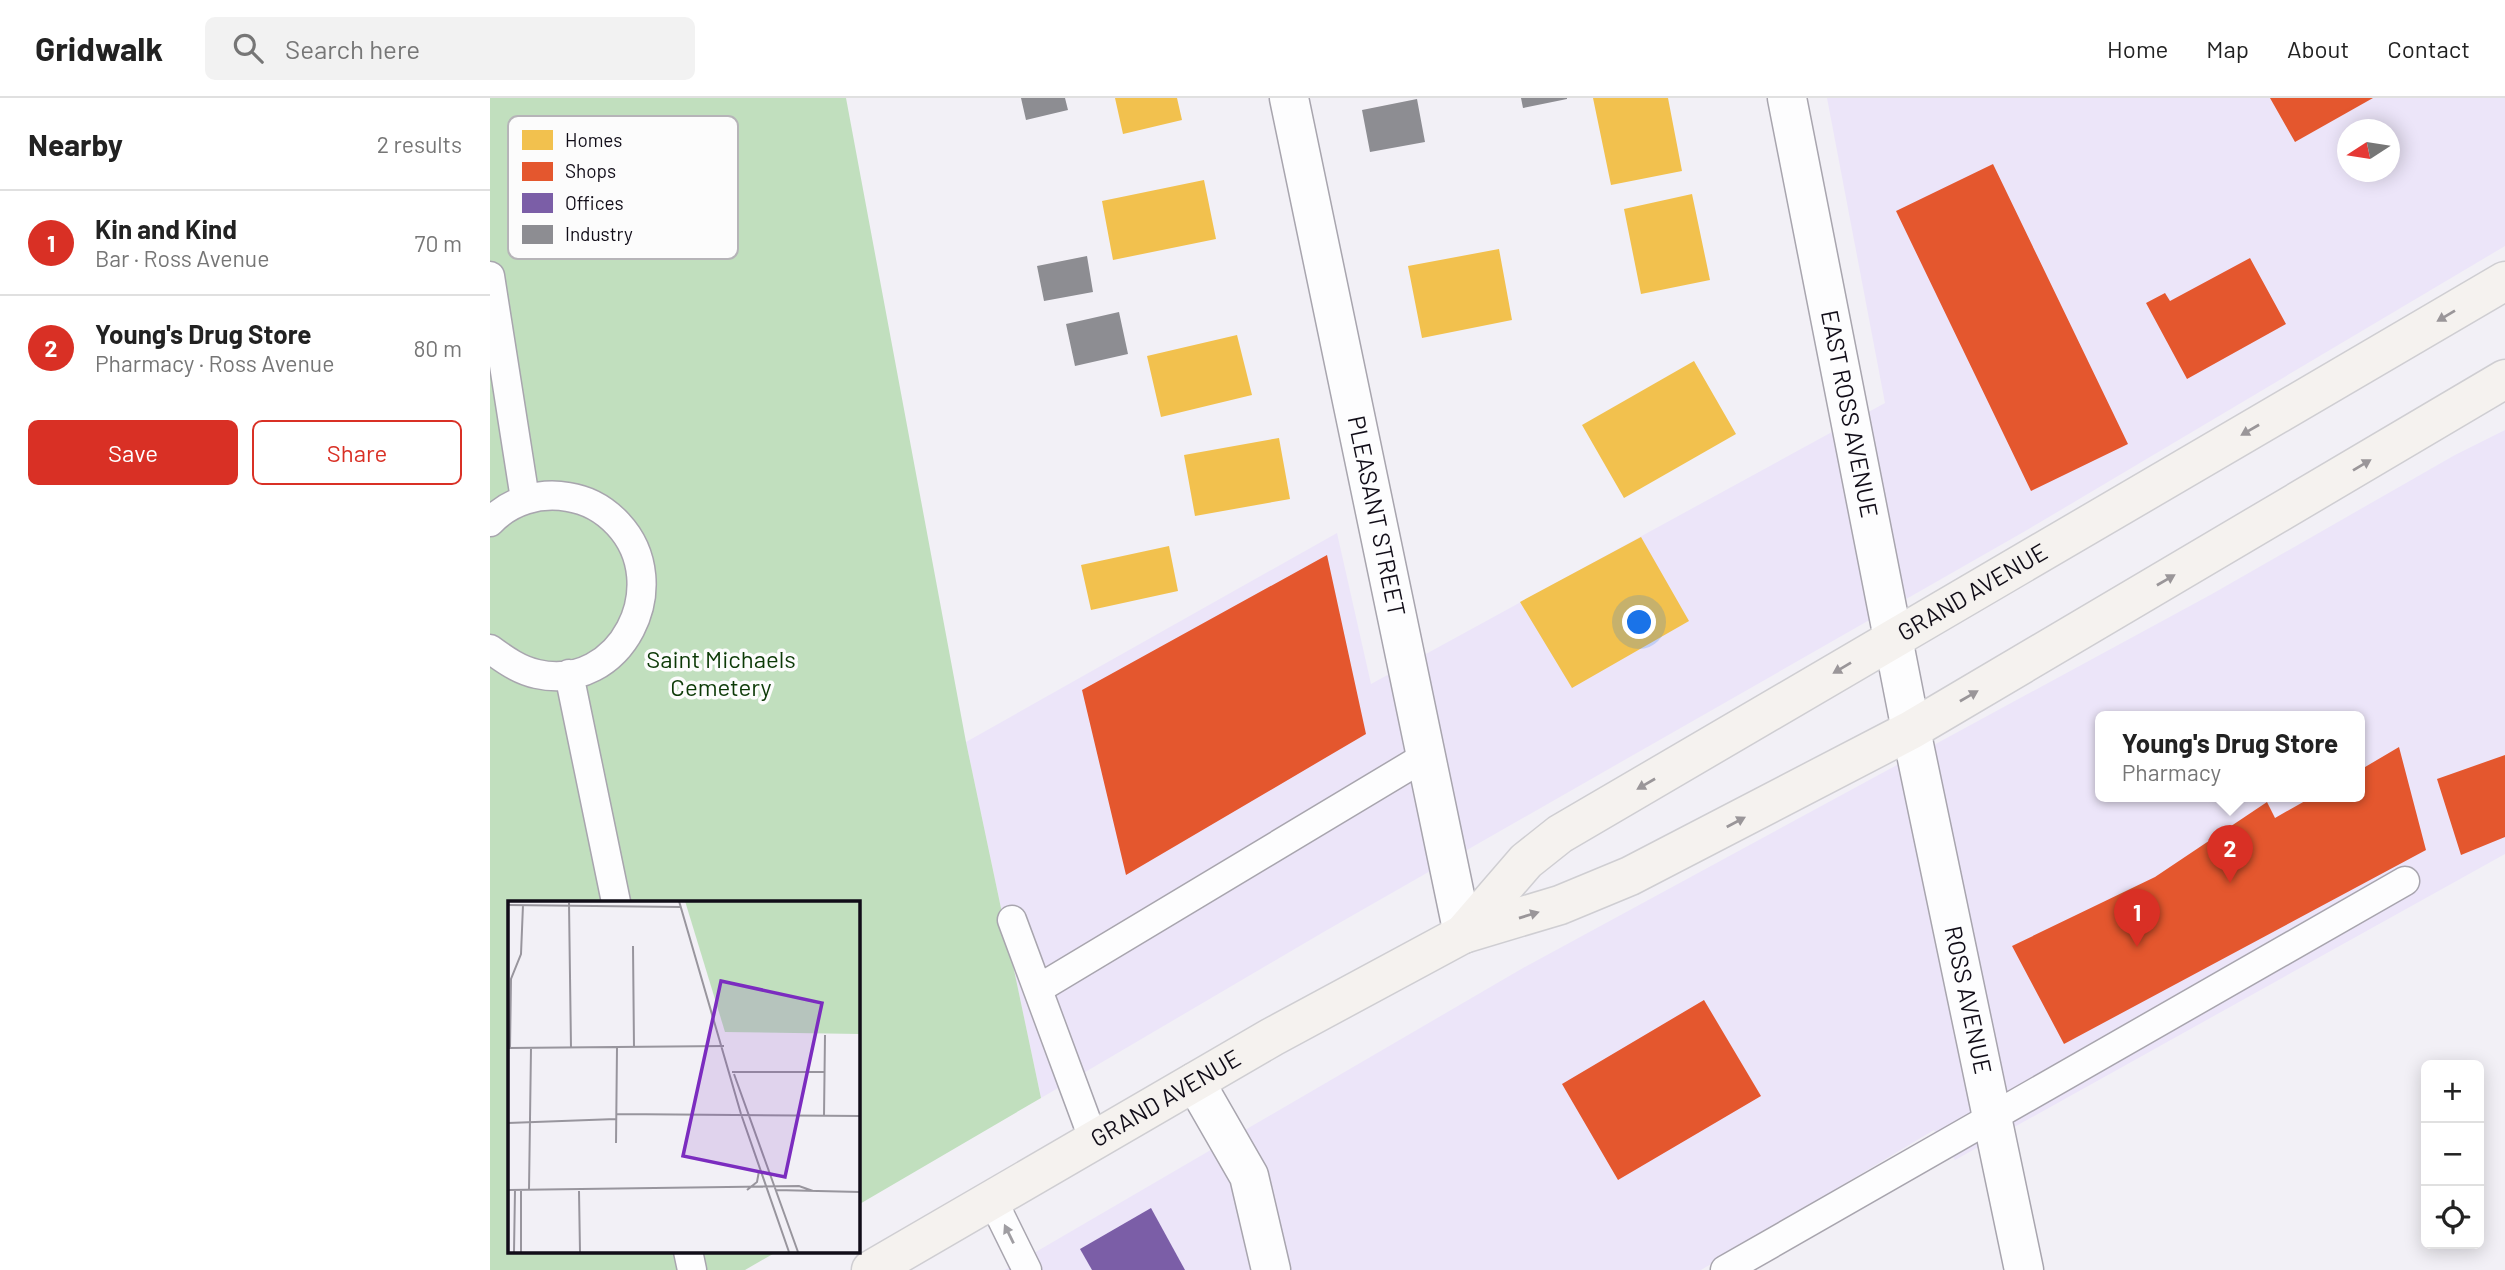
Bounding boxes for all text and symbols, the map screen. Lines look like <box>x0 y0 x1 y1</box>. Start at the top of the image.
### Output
search box <box>205 17 695 80</box>
text: Gridwalk <box>35 28 163 68</box>
icon: search <box>229 29 267 67</box>
text: Search here <box>285 33 420 64</box>
text: Home <box>2107 34 2168 63</box>
text: Map <box>2206 34 2249 63</box>
text: About <box>2287 34 2349 63</box>
text: Contact <box>2387 34 2470 63</box>
legend <box>508 116 738 259</box>
north arrow <box>2337 119 2400 182</box>
text: Nearby <box>28 126 123 162</box>
text: Homes <box>565 128 622 151</box>
text: 2 results <box>377 130 462 158</box>
text: Shops <box>565 159 616 182</box>
text: Offices <box>565 191 624 214</box>
text: Kin and Kind <box>95 213 237 244</box>
text: Industry <box>565 222 633 245</box>
text: 1 <box>47 229 55 257</box>
text: 70 m <box>415 229 462 257</box>
text: Bar · Ross Avenue <box>95 244 269 272</box>
street label: EAST ROSS AVENUE <box>1816 307 1885 520</box>
one-way arrow <box>2437 310 2456 322</box>
text: Young's Drug Store <box>95 318 312 349</box>
text: 2 <box>45 334 57 362</box>
text: 80 m <box>413 334 462 362</box>
text: Pharmacy · Ross Avenue <box>95 349 334 377</box>
street label: PLEASANT STREET <box>1342 413 1412 619</box>
button: Save <box>28 420 238 485</box>
button: Share <box>252 420 462 485</box>
one-way arrow <box>2240 424 2259 436</box>
one-way arrow <box>2352 458 2371 471</box>
street label: GRAND AVENUE <box>1892 536 2052 646</box>
one-way arrow <box>2156 574 2175 586</box>
your location <box>1622 605 1656 639</box>
park label: Saint Michaels Cemetery <box>646 644 796 701</box>
one-way arrow <box>1832 662 1851 674</box>
one-way arrow <box>1960 689 1979 702</box>
popup <box>2095 711 2365 802</box>
text: Young's Drug Store <box>2122 727 2338 758</box>
text: Pharmacy <box>2122 758 2221 786</box>
one-way arrow <box>1636 777 1655 790</box>
one-way arrow <box>1726 816 1746 828</box>
pin: 2 <box>2207 825 2253 883</box>
pin: 1 <box>2114 889 2160 947</box>
inset map <box>508 901 859 1252</box>
one-way arrow <box>1518 909 1539 920</box>
street label: ROSS AVENUE <box>1939 923 1999 1076</box>
street label: GRAND AVENUE <box>1085 1043 1245 1152</box>
map controls <box>2421 1060 2484 1249</box>
button: + <box>2421 1060 2484 1123</box>
button: − <box>2421 1123 2484 1186</box>
button: locate <box>2421 1186 2484 1249</box>
one-way arrow <box>1004 1224 1015 1244</box>

